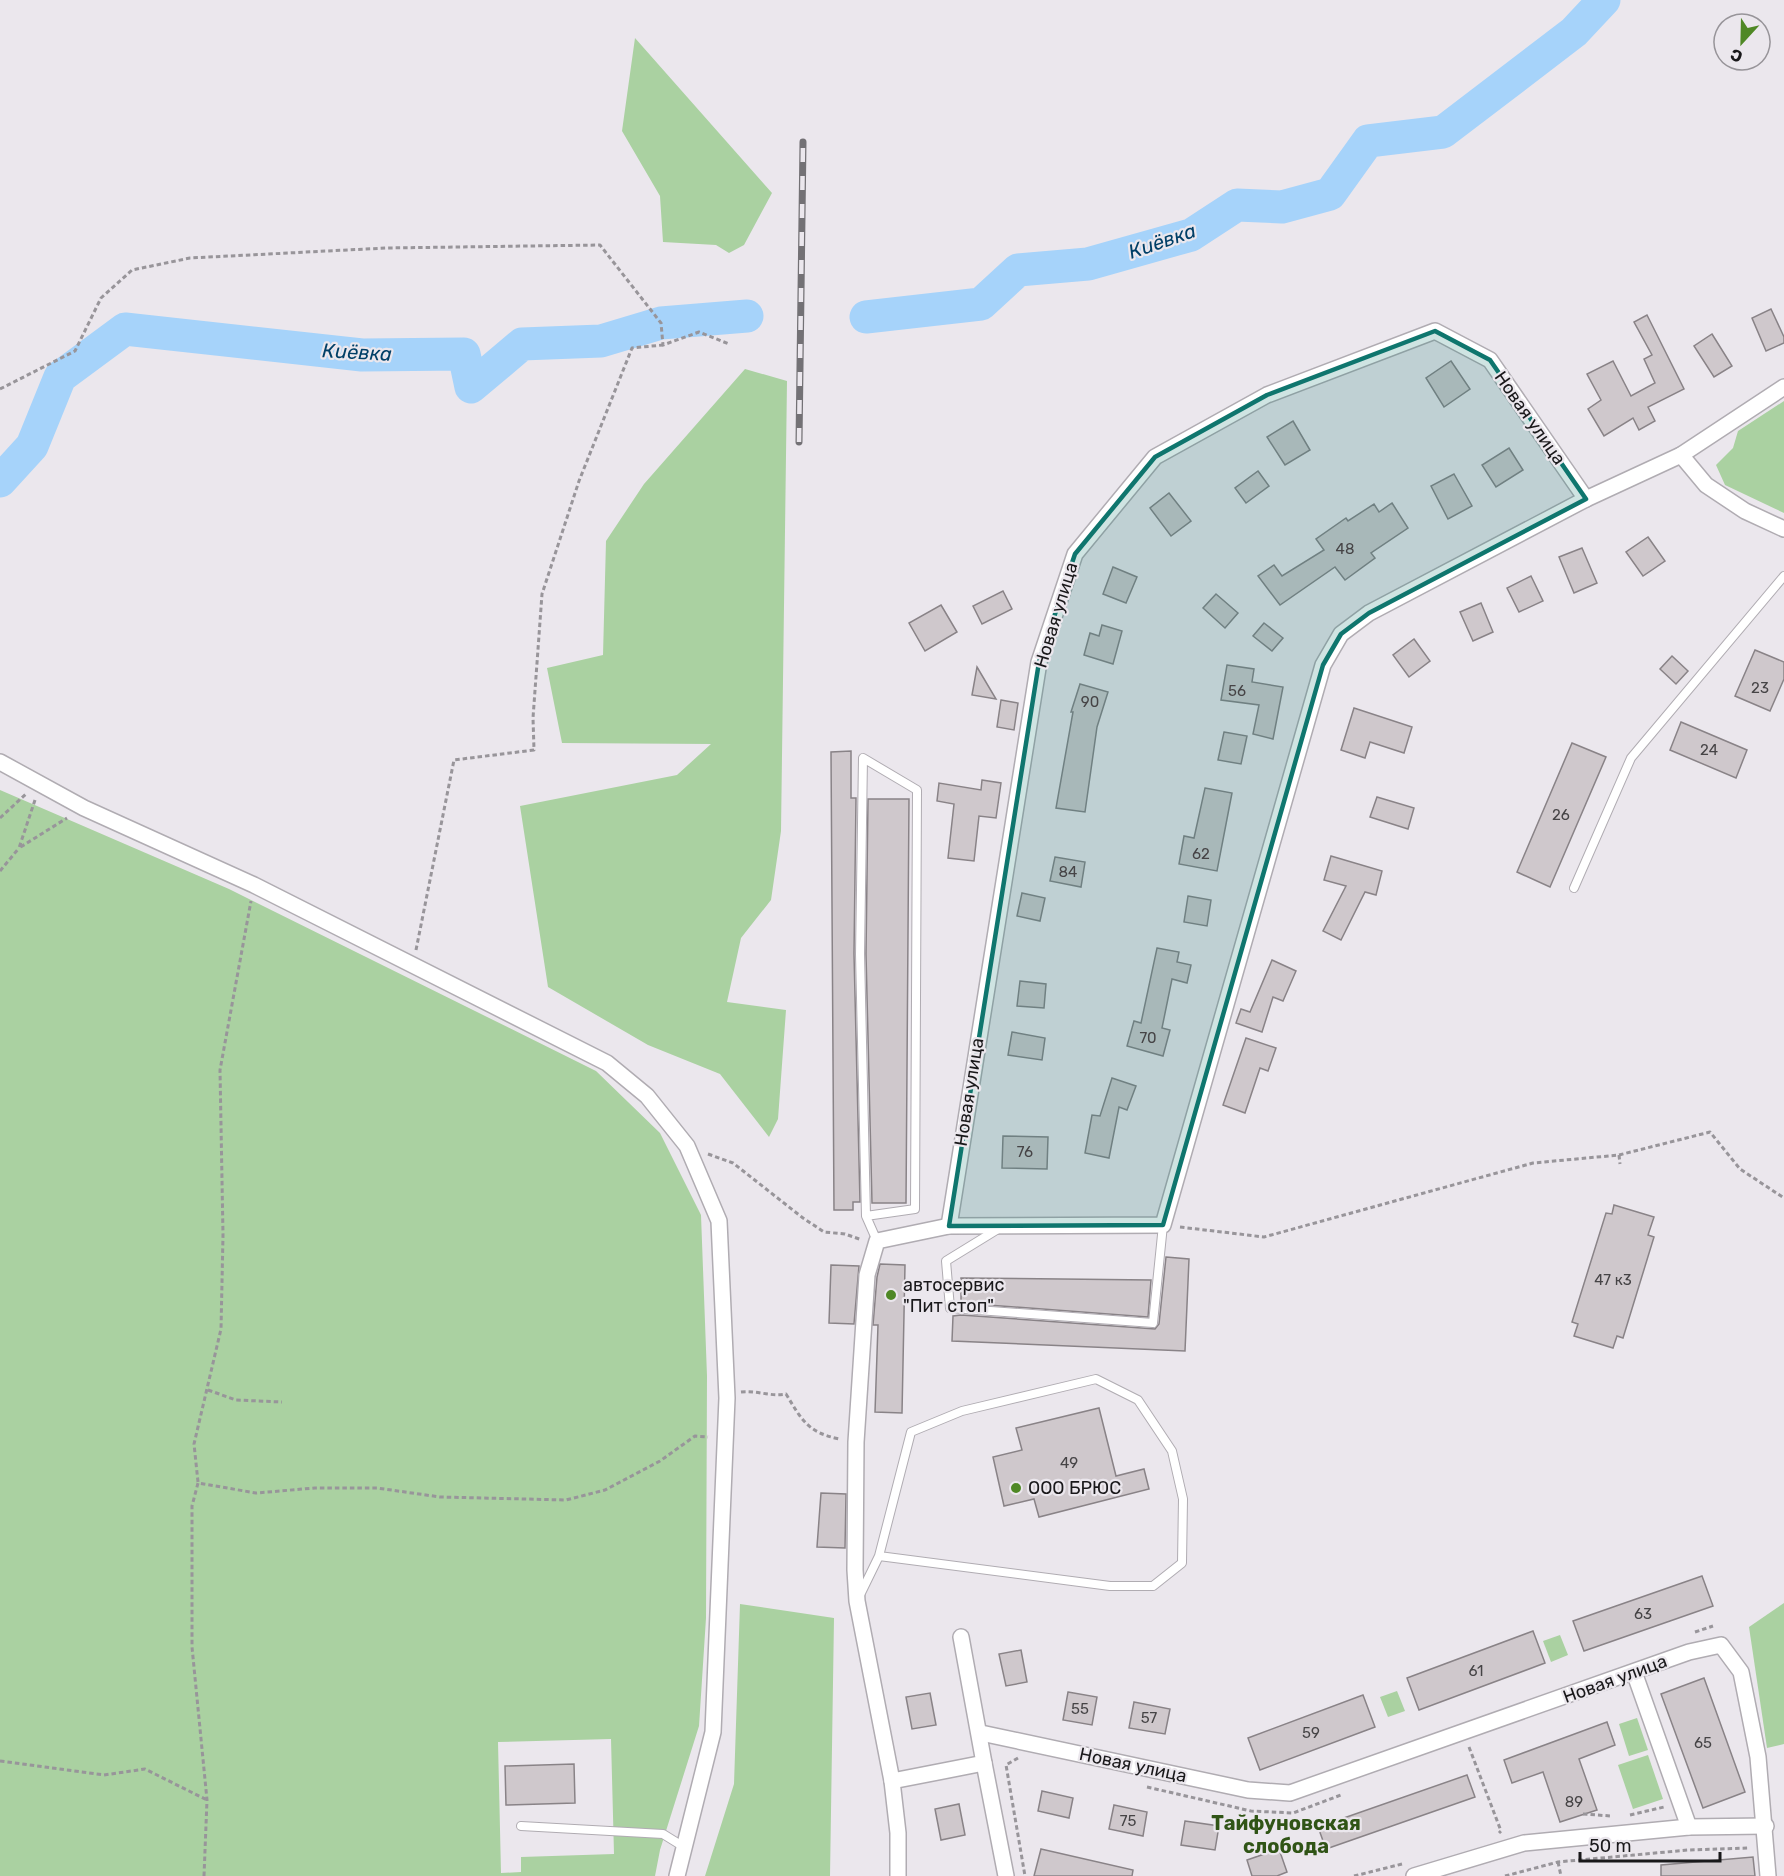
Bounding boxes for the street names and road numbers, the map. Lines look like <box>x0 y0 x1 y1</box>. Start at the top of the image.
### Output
street label: Новая улица <box>1490 367 1570 469</box>
street label: Новая улица <box>1030 560 1082 670</box>
street label: Новая улица <box>950 1036 988 1148</box>
street label: Новая улица <box>1560 1650 1670 1708</box>
street label: Новая улица <box>1077 1743 1189 1787</box>

